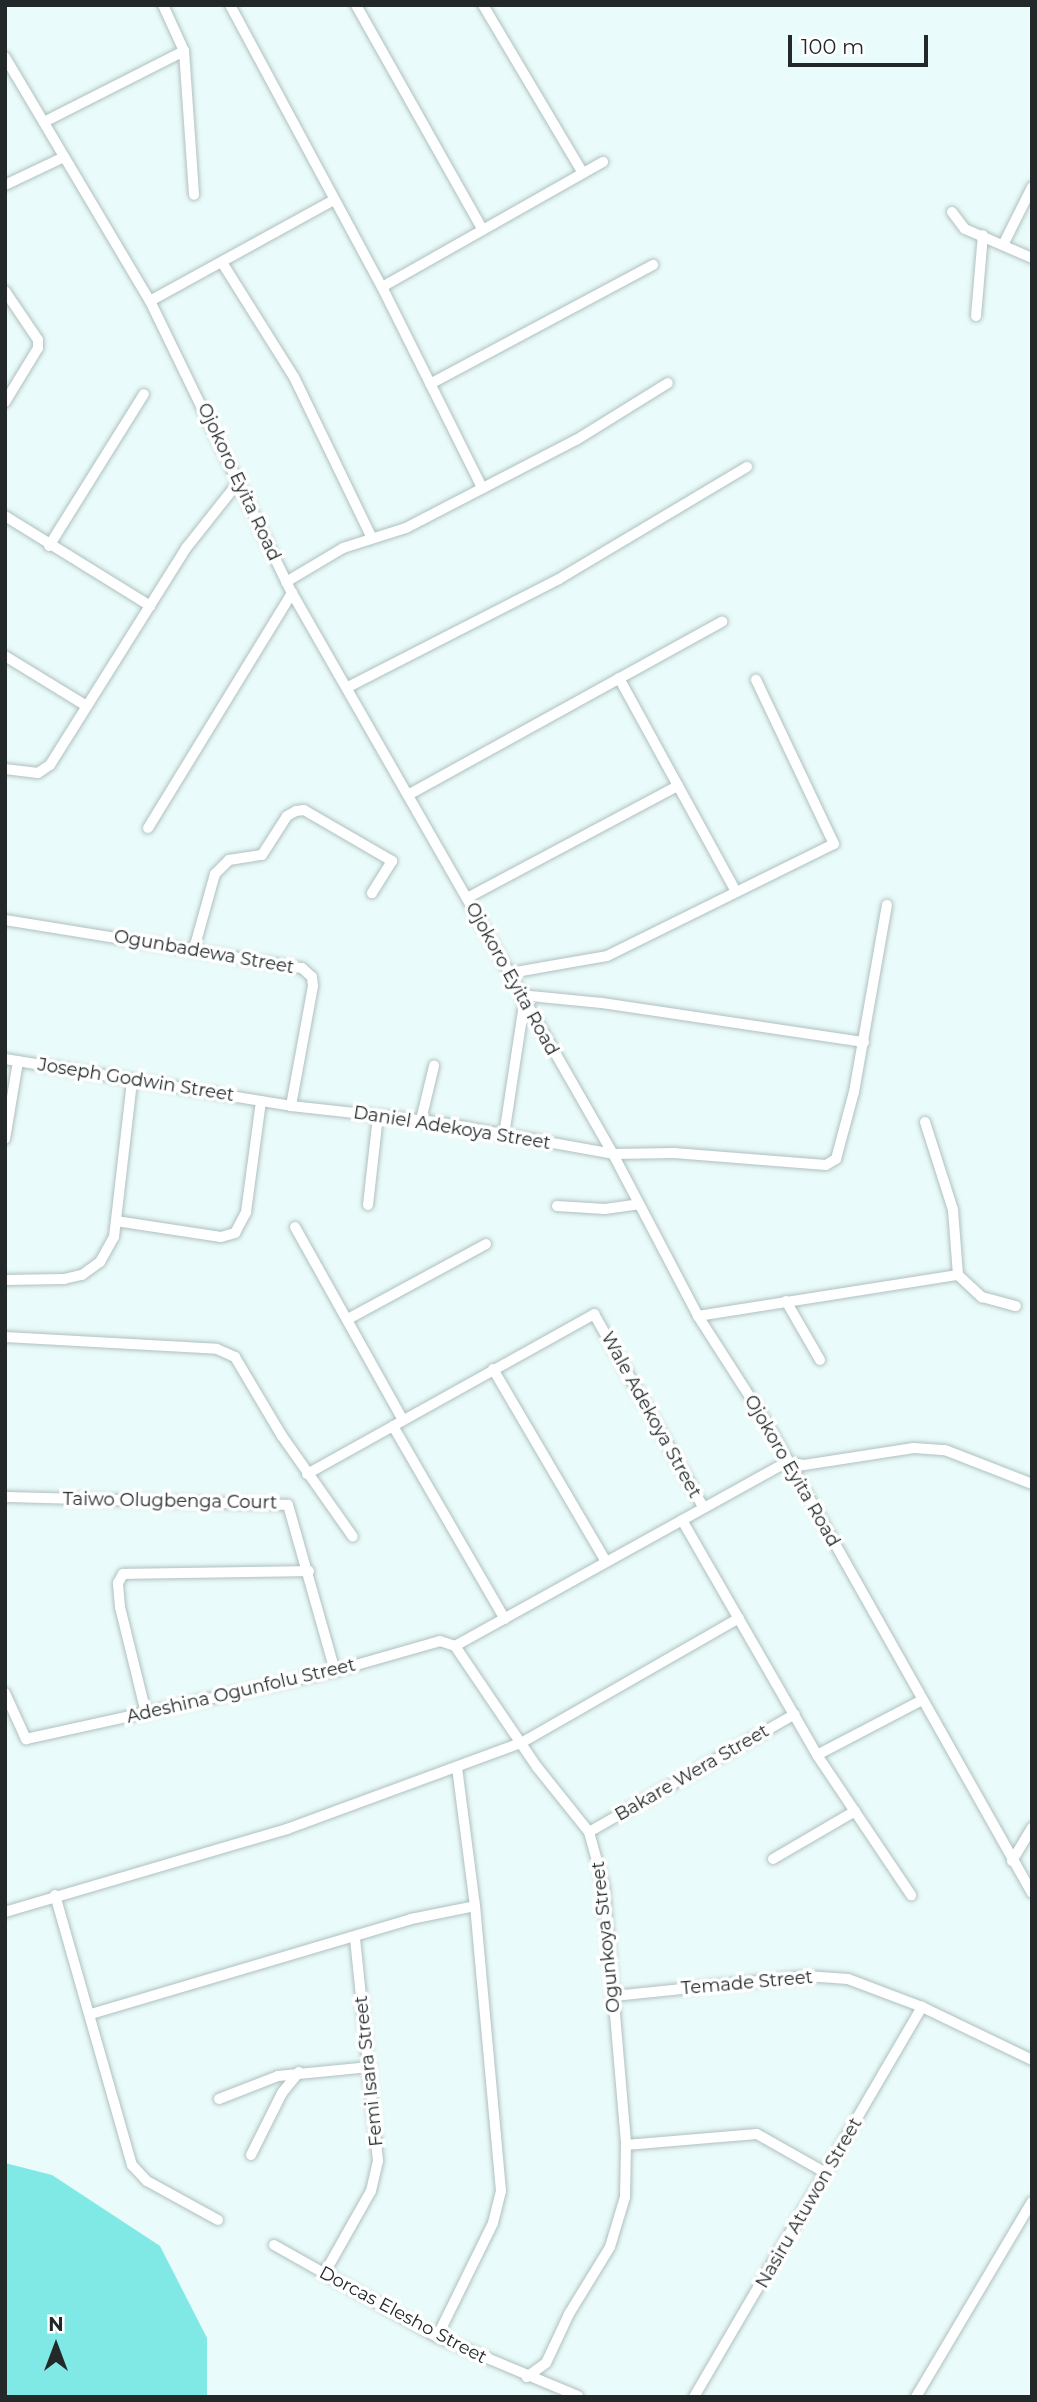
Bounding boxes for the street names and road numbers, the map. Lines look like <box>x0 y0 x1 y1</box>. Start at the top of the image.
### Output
street label: Ojokoro Eyita Road <box>193 400 285 564</box>
street label: Ojokoro Eyita Road <box>461 899 563 1059</box>
street label: Ogunbadewa Street <box>112 926 296 978</box>
street label: Joseph Godwin Street <box>36 1054 236 1106</box>
street label: Daniel Adekoya Street <box>352 1102 552 1154</box>
street label: Wale Adekoya Street <box>596 1328 706 1502</box>
street label: Ojokoro Eyita Road <box>740 1391 844 1551</box>
street label: Taiwo Olugbenga Court <box>63 1488 277 1514</box>
street label: Adeshina Ogunfolu Street <box>124 1654 358 1728</box>
street label: Bakare Wera Street <box>611 1720 773 1826</box>
street label: Ogunkoya Street <box>587 1860 625 2014</box>
street label: Temade Street <box>680 1966 814 2000</box>
street label: Femi Isara Street <box>350 1994 388 2148</box>
street label: Nasiru Atuwon Street <box>751 2114 867 2292</box>
street label: Dorcas Elesho Street <box>316 2262 490 2368</box>

